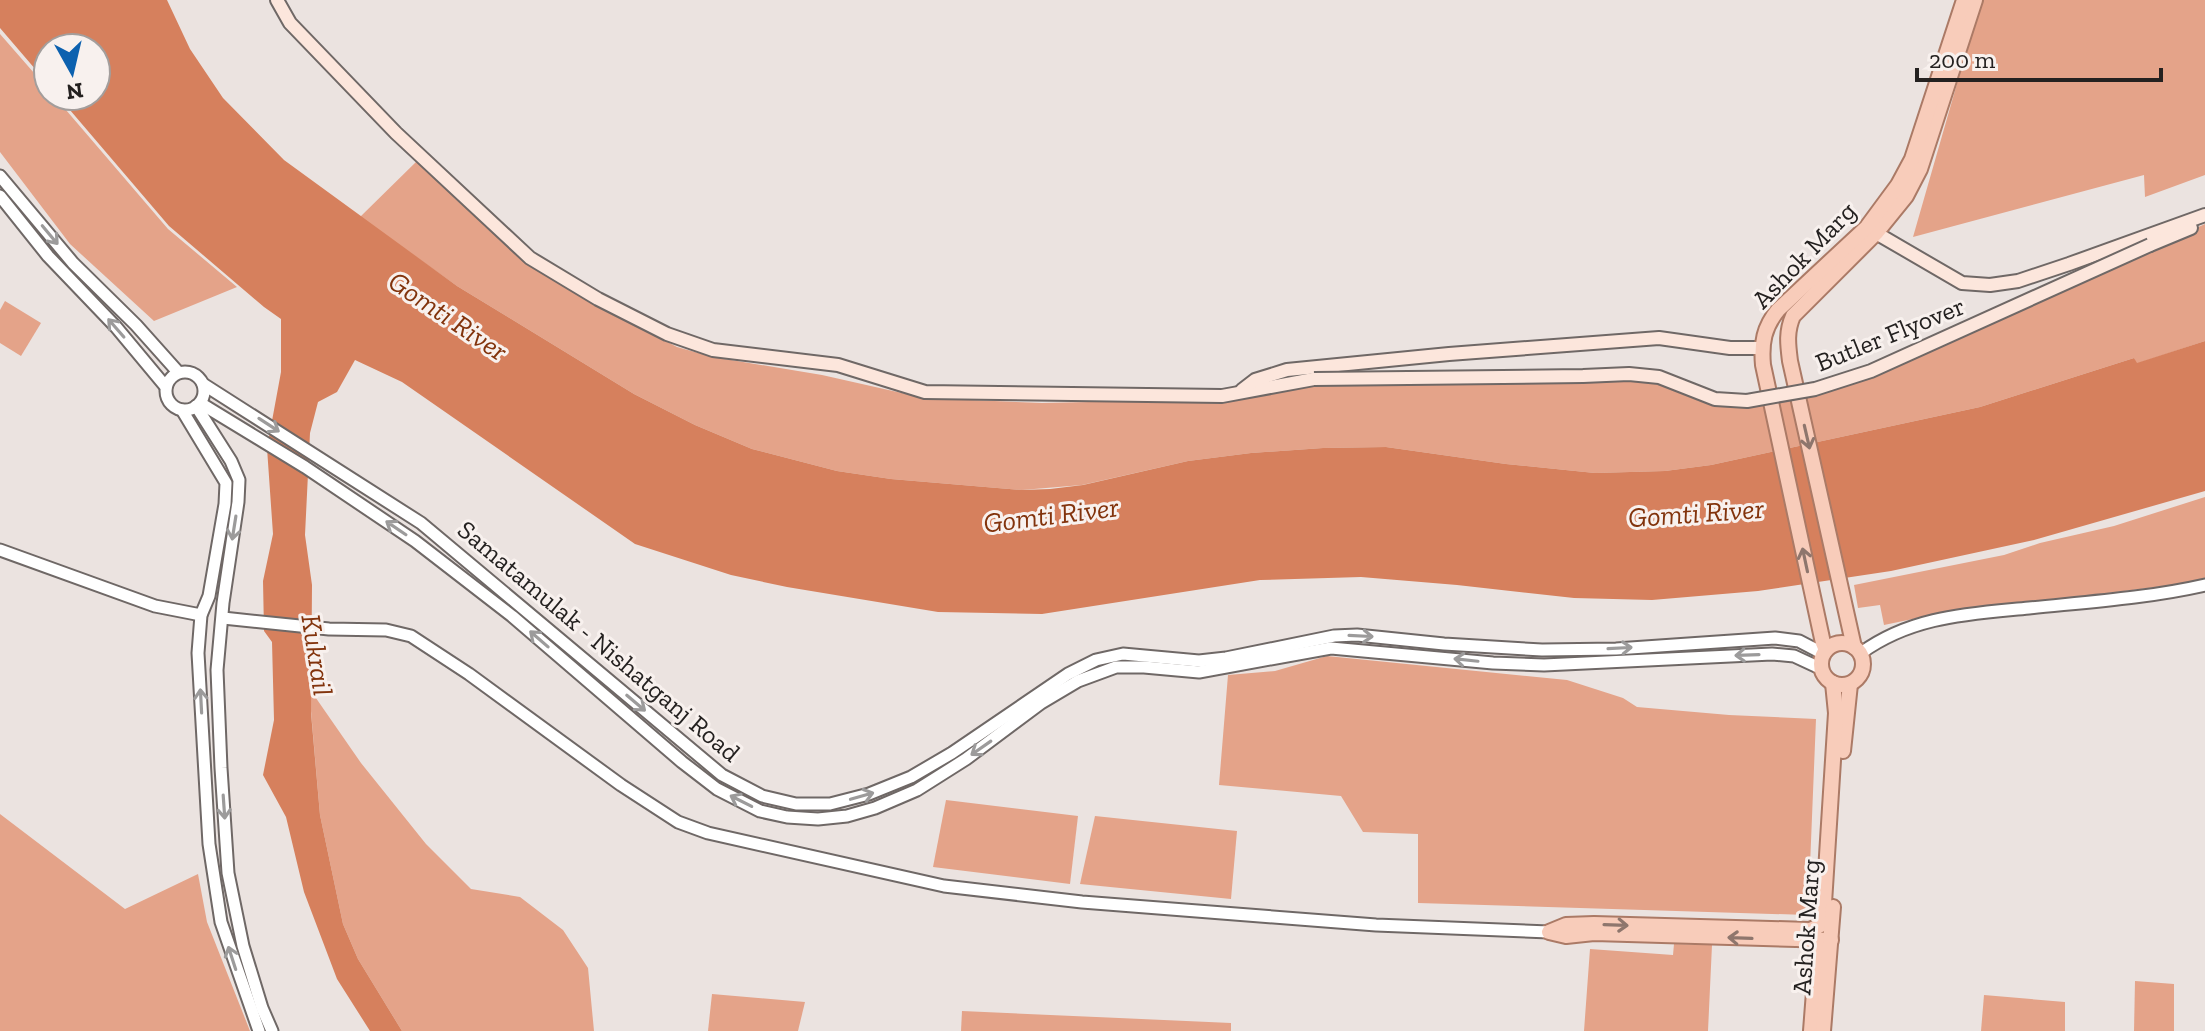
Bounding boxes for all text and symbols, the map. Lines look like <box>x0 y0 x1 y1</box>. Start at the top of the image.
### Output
north arrow <box>32 32 112 112</box>
scale bar <box>1917 32 2161 82</box>
text: 200 m <box>1929 45 1995 74</box>
text: N <box>64 77 85 106</box>
street label: Ashok Marg <box>1745 195 1863 315</box>
one-way arrow <box>41 225 59 245</box>
water label: Gomti River <box>382 264 514 368</box>
street label: Butler Flyover <box>1811 290 1969 378</box>
one-way arrow <box>107 318 125 338</box>
one-way arrow <box>258 417 280 433</box>
one-way arrow <box>1801 424 1816 450</box>
water label: Gomti River <box>982 490 1121 540</box>
water label: Gomti River <box>1627 492 1765 534</box>
street label: Samatamulak - Nishatganj Road <box>451 513 747 769</box>
one-way arrow <box>226 515 241 541</box>
one-way arrow <box>385 520 408 536</box>
one-way arrow <box>1797 547 1812 573</box>
water label: Kukrail <box>294 612 340 698</box>
one-way arrow <box>1347 629 1374 644</box>
one-way arrow <box>529 631 549 649</box>
one-way arrow <box>1606 641 1633 656</box>
one-way arrow <box>1734 648 1761 663</box>
one-way arrow <box>1453 653 1480 668</box>
one-way arrow <box>193 688 208 715</box>
one-way arrow <box>625 694 646 712</box>
one-way arrow <box>970 740 992 756</box>
one-way arrow <box>849 788 875 803</box>
one-way arrow <box>217 793 232 820</box>
one-way arrow <box>730 793 754 809</box>
street label: Ashok Marg <box>1785 858 1827 996</box>
one-way arrow <box>1602 917 1629 932</box>
one-way arrow <box>1727 930 1754 945</box>
one-way arrow <box>224 945 239 970</box>

